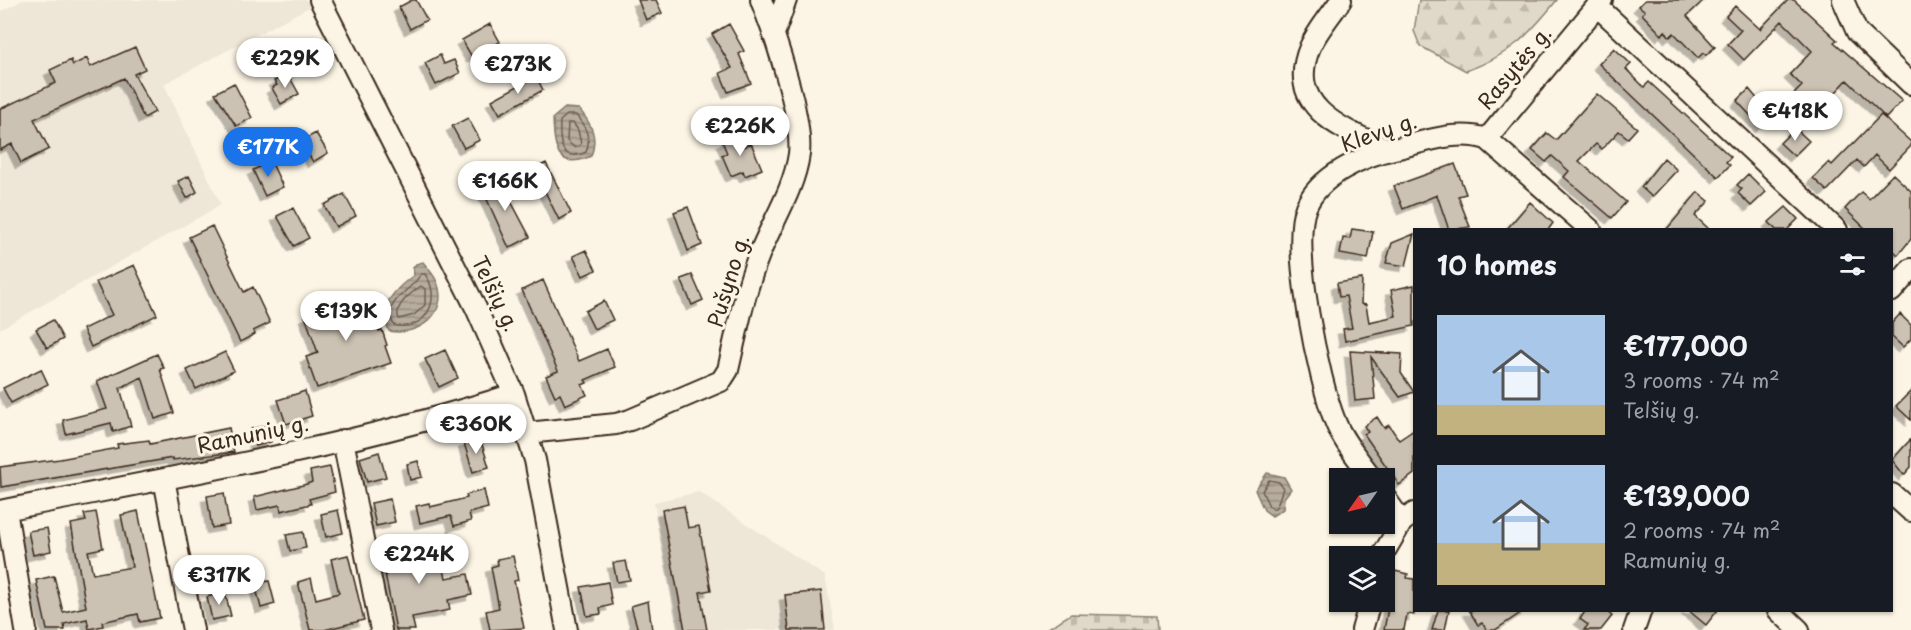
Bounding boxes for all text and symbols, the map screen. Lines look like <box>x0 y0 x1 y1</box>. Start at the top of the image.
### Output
street label: Rasytės g. <box>1469 18 1558 116</box>
pin: €229K <box>243 38 327 89</box>
text: €229K <box>250 42 320 72</box>
pin: €273K <box>476 44 560 95</box>
text: €273K <box>484 48 552 78</box>
pin: €418K <box>1753 91 1837 142</box>
text: €418K <box>1762 95 1828 125</box>
street label: Klevų g. <box>1336 103 1421 159</box>
pin: €226K <box>698 106 782 157</box>
text: €226K <box>705 110 775 140</box>
pin: €177K <box>226 127 310 178</box>
text: €177K <box>237 131 299 161</box>
pin: €166K <box>463 161 547 212</box>
text: €166K <box>472 165 538 195</box>
street label: Pušyno g. <box>698 230 756 331</box>
text: 10 homes <box>1437 245 1557 284</box>
icon: filters <box>1836 248 1869 281</box>
street label: Telšių g. <box>465 250 529 336</box>
pin: €139K <box>304 291 388 342</box>
text: €139K <box>314 295 378 325</box>
text: €177,000 <box>1623 326 1748 365</box>
icon: home <box>1485 339 1557 411</box>
text: 3 rooms · 74 m² <box>1623 365 1780 395</box>
text: Telšių g. <box>1623 395 1700 425</box>
pin: €360K <box>434 404 518 455</box>
street label: Ramunių g. <box>194 406 311 460</box>
text: €360K <box>440 408 512 438</box>
north arrow <box>1329 468 1395 534</box>
map controls <box>1329 468 1395 612</box>
text: €139,000 <box>1623 476 1750 515</box>
icon: home <box>1485 489 1557 561</box>
text: 2 rooms · 74 m² <box>1623 515 1780 545</box>
pin: €224K <box>377 534 461 585</box>
text: €224K <box>384 538 454 568</box>
text: Ramunių g. <box>1623 545 1731 575</box>
button: layers <box>1329 546 1395 612</box>
pin: €317K <box>177 555 261 606</box>
text: €317K <box>187 559 251 589</box>

